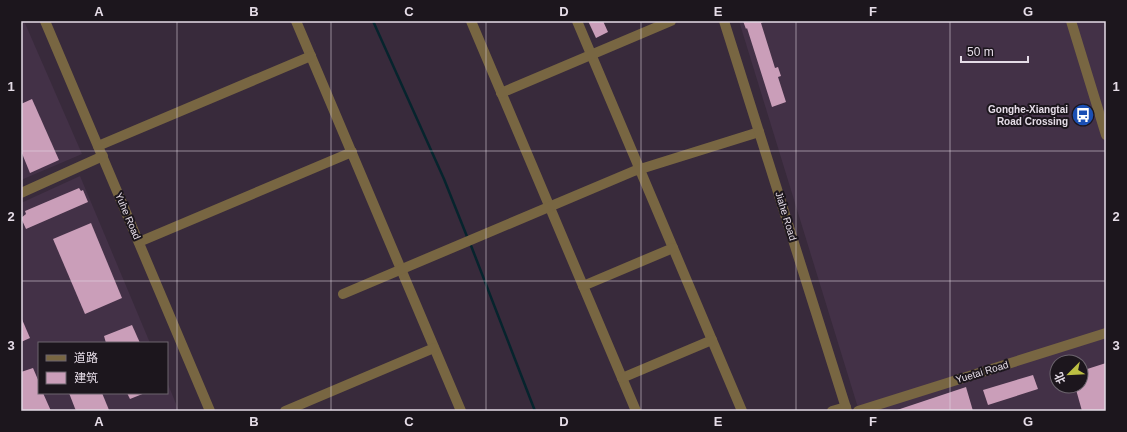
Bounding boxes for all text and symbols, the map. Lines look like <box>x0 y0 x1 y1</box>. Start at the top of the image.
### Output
text: A <box>94 4 104 19</box>
text: B <box>249 4 259 19</box>
text: C <box>404 4 414 19</box>
text: D <box>559 4 569 19</box>
text: E <box>714 4 723 19</box>
text: F <box>869 4 877 19</box>
text: G <box>1023 4 1033 19</box>
scale bar <box>961 38 1028 64</box>
text: 50 m <box>967 45 994 59</box>
text: 1 <box>7 79 15 94</box>
text: 1 <box>1112 79 1120 94</box>
bus stop icon: Gonghe-Xiangtai Road Crossing <box>1070 102 1096 128</box>
place label: Gonghe-Xiangtai Road Crossing <box>988 104 1068 127</box>
street label: Jiahe Road <box>773 190 799 242</box>
street label: Yuhe Road <box>113 191 143 241</box>
text: 2 <box>7 209 15 224</box>
text: 2 <box>1112 209 1120 224</box>
text: 3 <box>7 338 15 353</box>
text: 3 <box>1112 338 1120 353</box>
legend <box>38 342 168 394</box>
text: 道路 <box>74 351 98 365</box>
north arrow <box>1049 354 1089 394</box>
street label: Yuetai Road <box>954 359 1010 385</box>
text: 建筑 <box>74 371 98 385</box>
text: 北 <box>1052 371 1068 386</box>
text: A <box>94 414 104 429</box>
text: B <box>249 414 259 429</box>
text: C <box>404 414 414 429</box>
text: D <box>559 414 569 429</box>
text: E <box>714 414 723 429</box>
text: F <box>869 414 877 429</box>
text: G <box>1023 414 1033 429</box>

